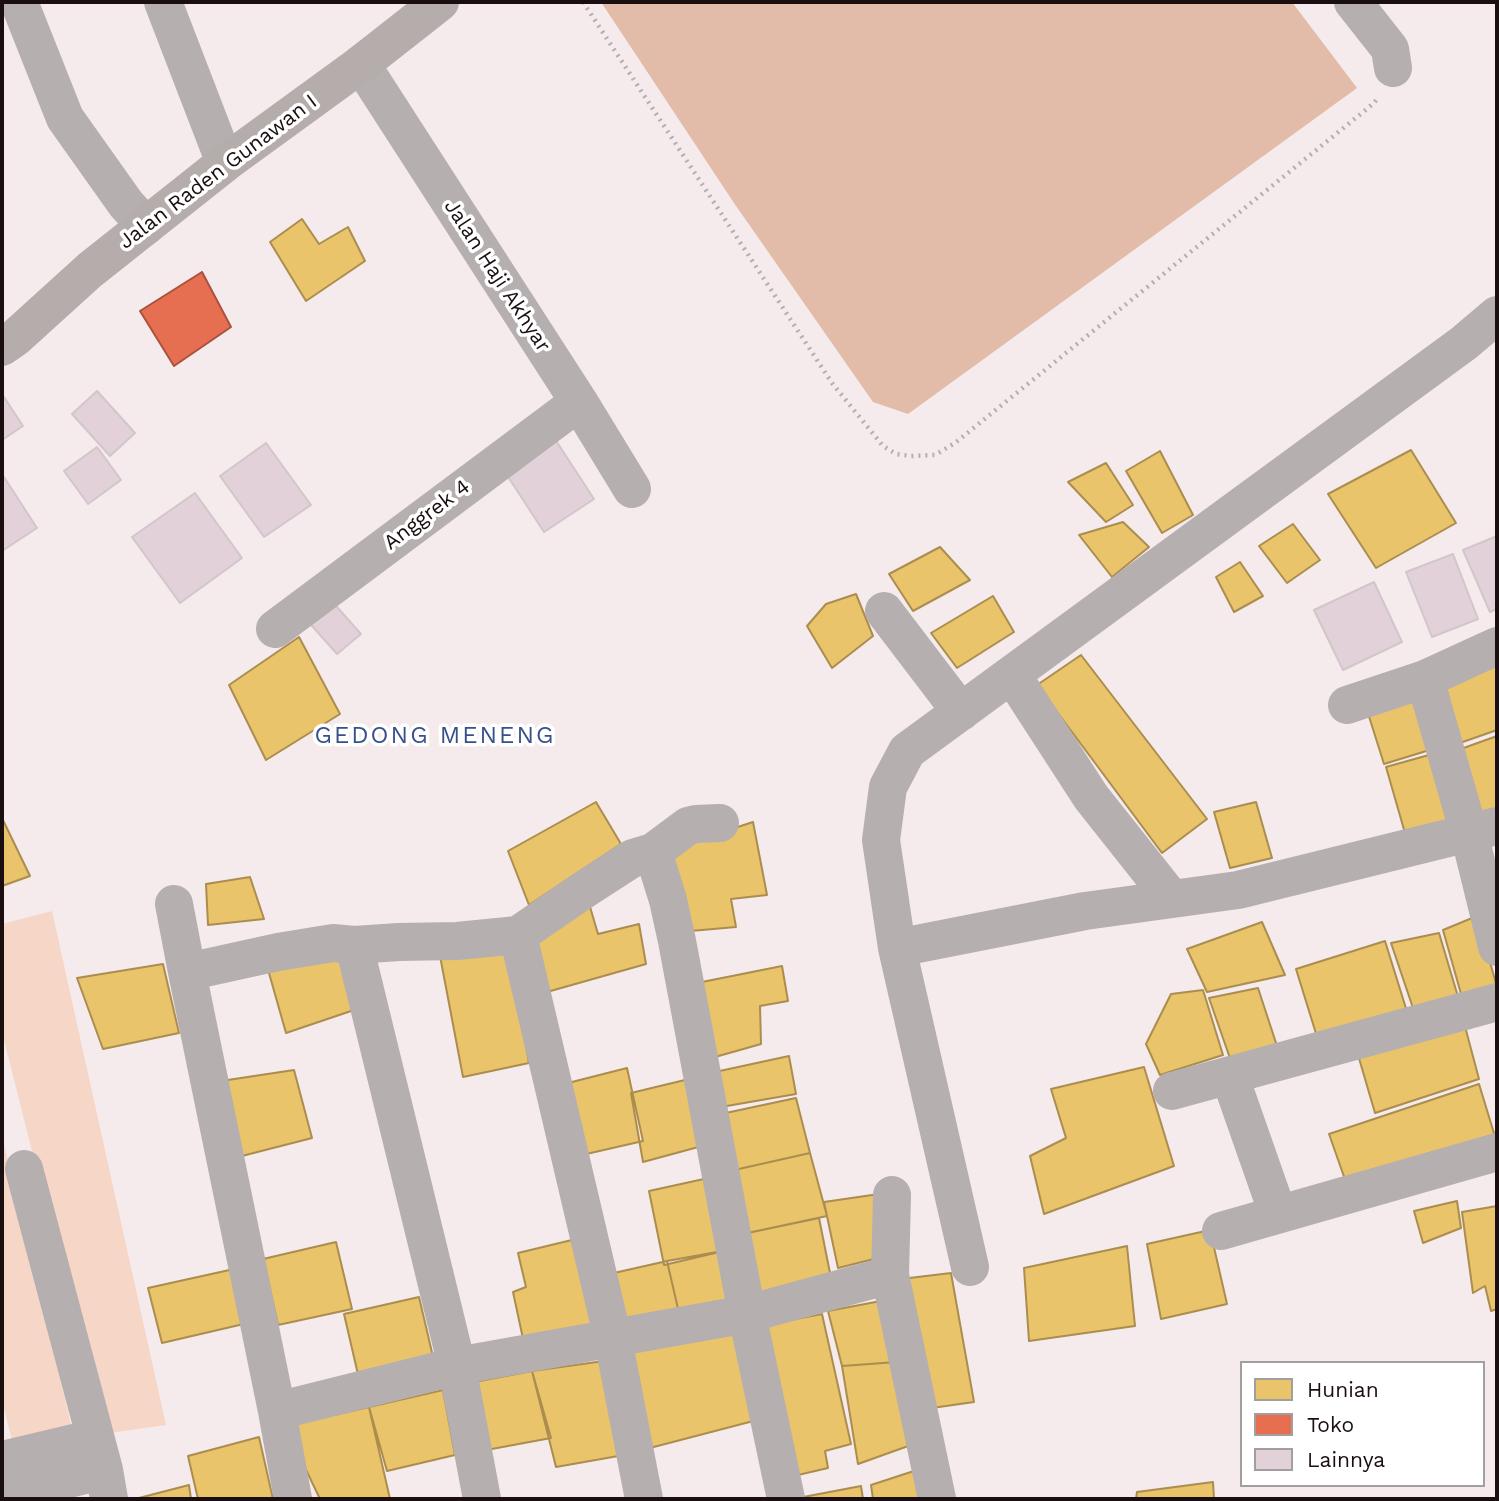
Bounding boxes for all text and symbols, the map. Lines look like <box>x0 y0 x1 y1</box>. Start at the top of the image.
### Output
street label: Jalan Raden Gunawan I <box>114 89 322 255</box>
street label: Jalan Haji Akhyar <box>438 195 556 357</box>
street label: Anggrek 4 <box>379 474 475 556</box>
district label: GEDONG MENENG <box>316 722 554 750</box>
legend <box>1240 1361 1485 1487</box>
text: Hunian <box>1307 1377 1379 1402</box>
text: Toko <box>1307 1412 1354 1437</box>
text: Lainnya <box>1307 1447 1385 1472</box>

